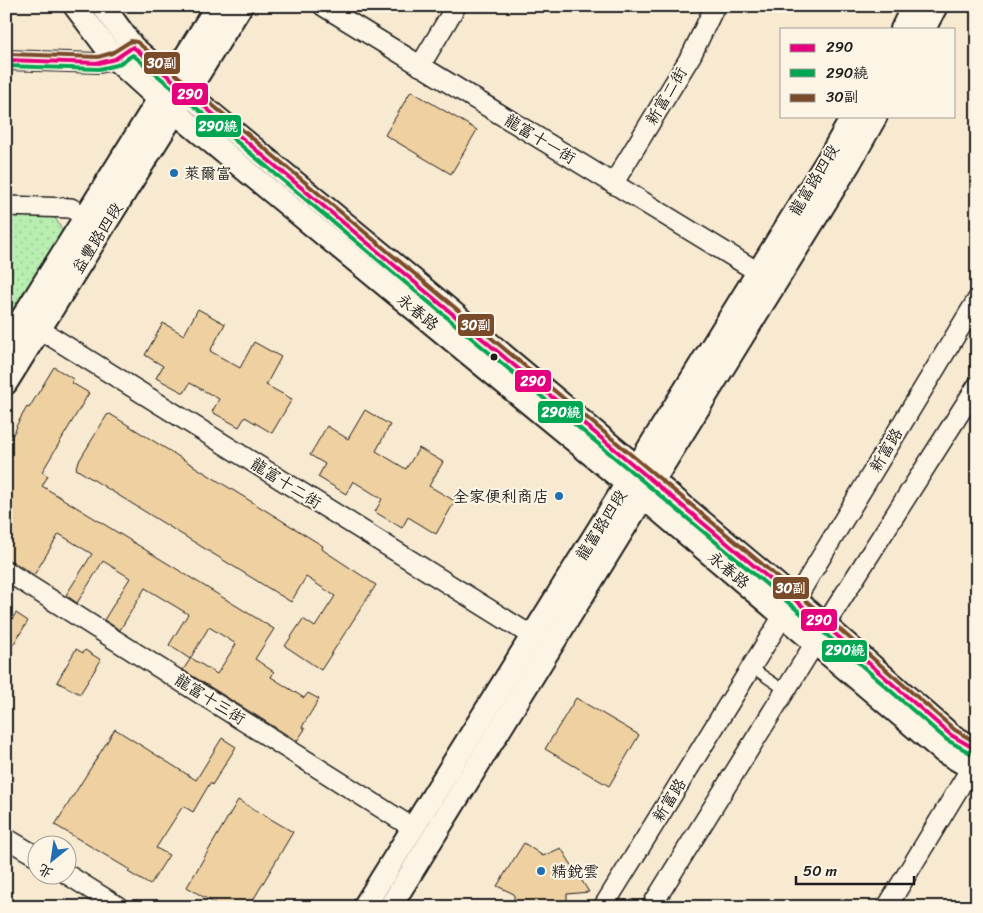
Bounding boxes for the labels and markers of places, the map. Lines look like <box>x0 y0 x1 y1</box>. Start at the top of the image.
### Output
place label: 萊爾富 <box>184 159 232 188</box>
marker: 萊爾富 <box>168 167 180 179</box>
unlabelled marker <box>489 352 499 362</box>
place label: 全家便利商店 <box>453 482 549 511</box>
marker: 全家便利商店 <box>553 490 565 502</box>
place label: 精銳雲 <box>551 857 599 886</box>
marker: 精銳雲 <box>535 865 547 877</box>

